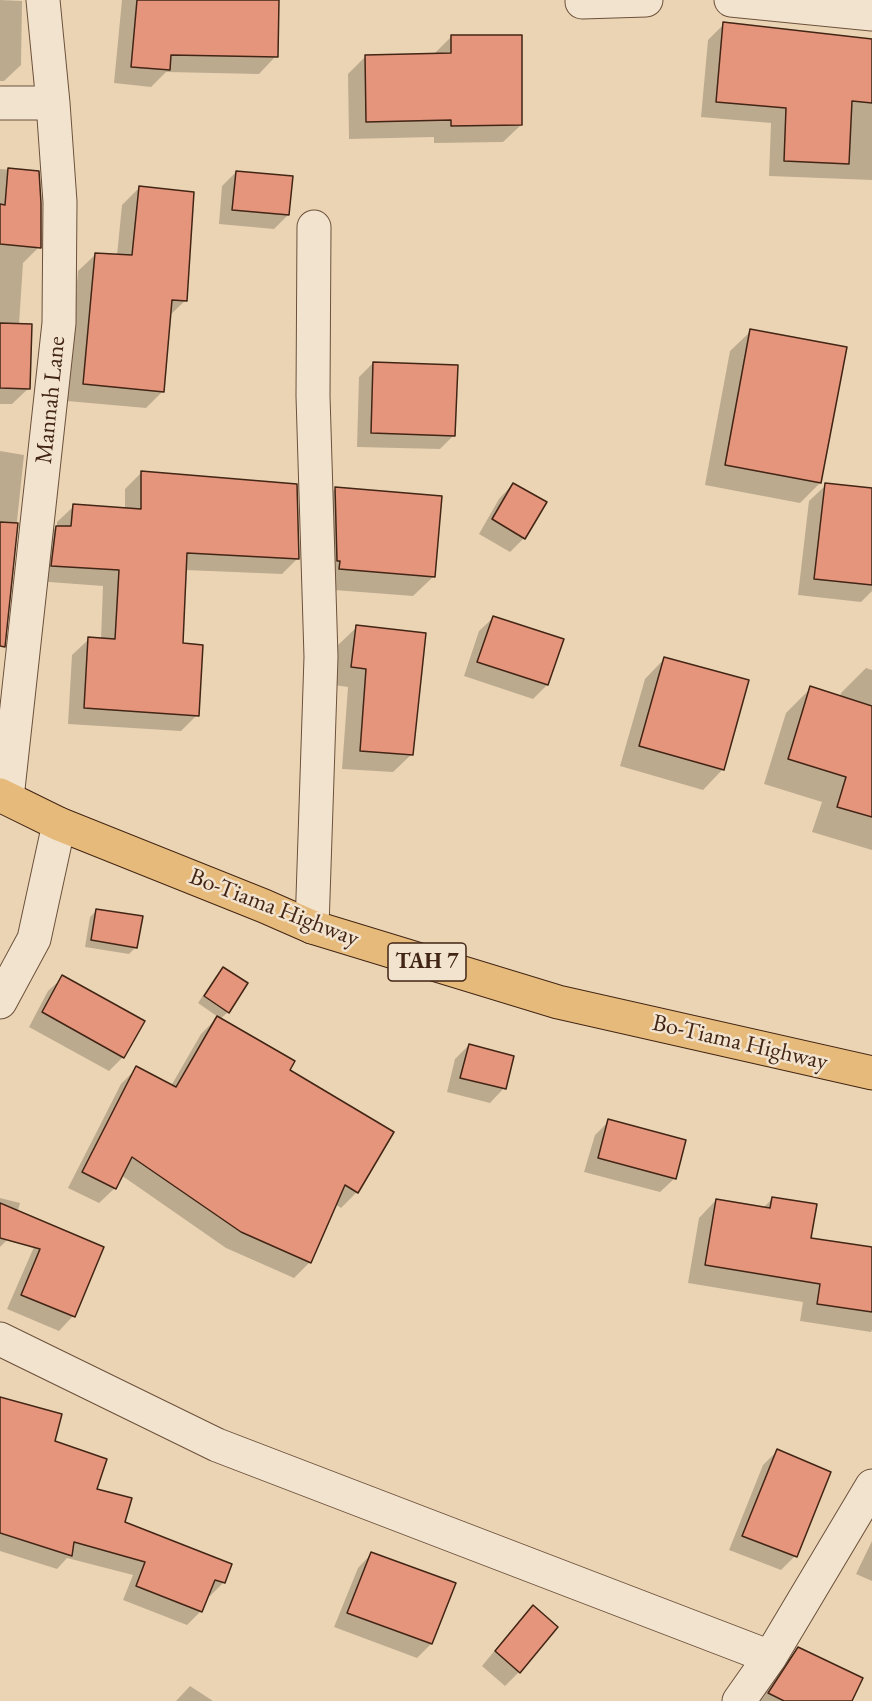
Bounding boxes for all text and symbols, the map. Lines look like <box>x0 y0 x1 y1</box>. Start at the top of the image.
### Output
street label: Mannah Lane <box>30 335 72 465</box>
street label: Bo-Tiama Highway <box>185 862 363 954</box>
road number: TAH 7 <box>388 943 466 981</box>
street label: Bo-Tiama Highway <box>649 1009 831 1077</box>

